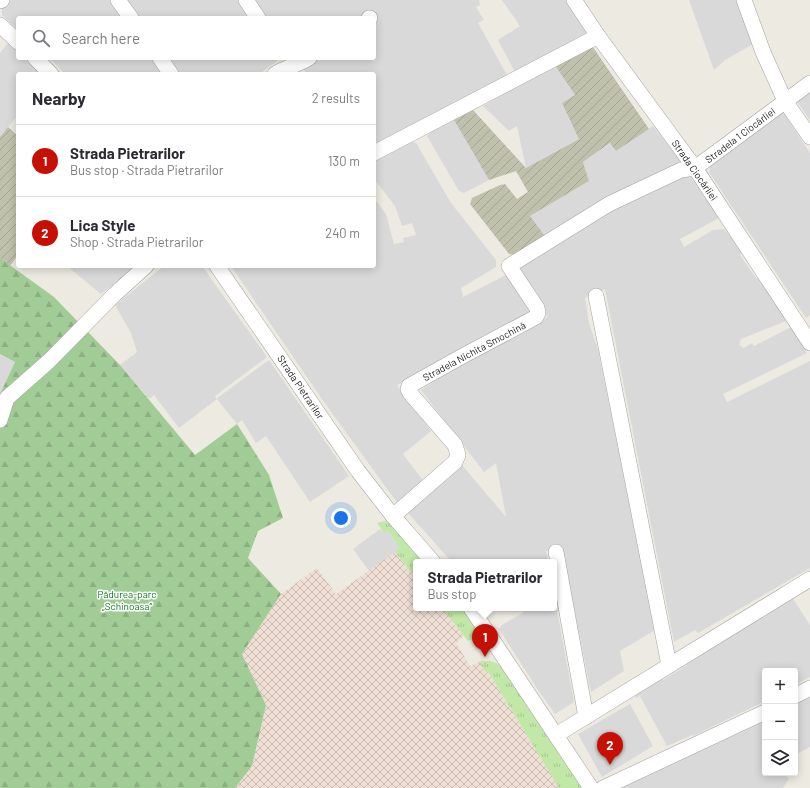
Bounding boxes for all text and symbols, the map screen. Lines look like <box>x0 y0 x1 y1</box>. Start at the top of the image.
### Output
search box <box>16 16 376 60</box>
icon: search <box>30 27 52 49</box>
text: Search here <box>62 29 140 47</box>
text: Nearby <box>32 88 86 108</box>
text: 2 results <box>312 90 360 106</box>
street label: Stradela 1 Ciocârliei <box>703 105 777 165</box>
street label: Strada Ciocârliei <box>670 137 720 203</box>
text: Strada Pietrarilor <box>70 144 185 162</box>
text: 1 <box>43 153 47 169</box>
text: 130 m <box>328 153 360 169</box>
text: Bus stop · Strada Pietrarilor <box>70 162 224 178</box>
text: Lica Style <box>70 216 135 234</box>
text: 2 <box>41 225 49 241</box>
text: 240 m <box>325 225 360 241</box>
text: Shop · Strada Pietrarilor <box>70 234 204 250</box>
street label: Stradela Nichita Smochină <box>421 319 527 383</box>
street label: Strada Pietrarilor <box>275 353 327 422</box>
your location <box>331 508 351 528</box>
popup <box>413 559 557 611</box>
text: Strada Pietrarilor <box>427 568 543 586</box>
text: Bus stop <box>427 586 476 602</box>
park label: Pădurea-parc „Schinoasa“ <box>97 588 157 612</box>
pin: 1 <box>472 624 498 657</box>
map controls <box>762 668 798 776</box>
button: + <box>762 668 798 704</box>
button: − <box>762 704 798 740</box>
pin: 2 <box>597 732 623 765</box>
button: layers <box>762 740 798 776</box>

